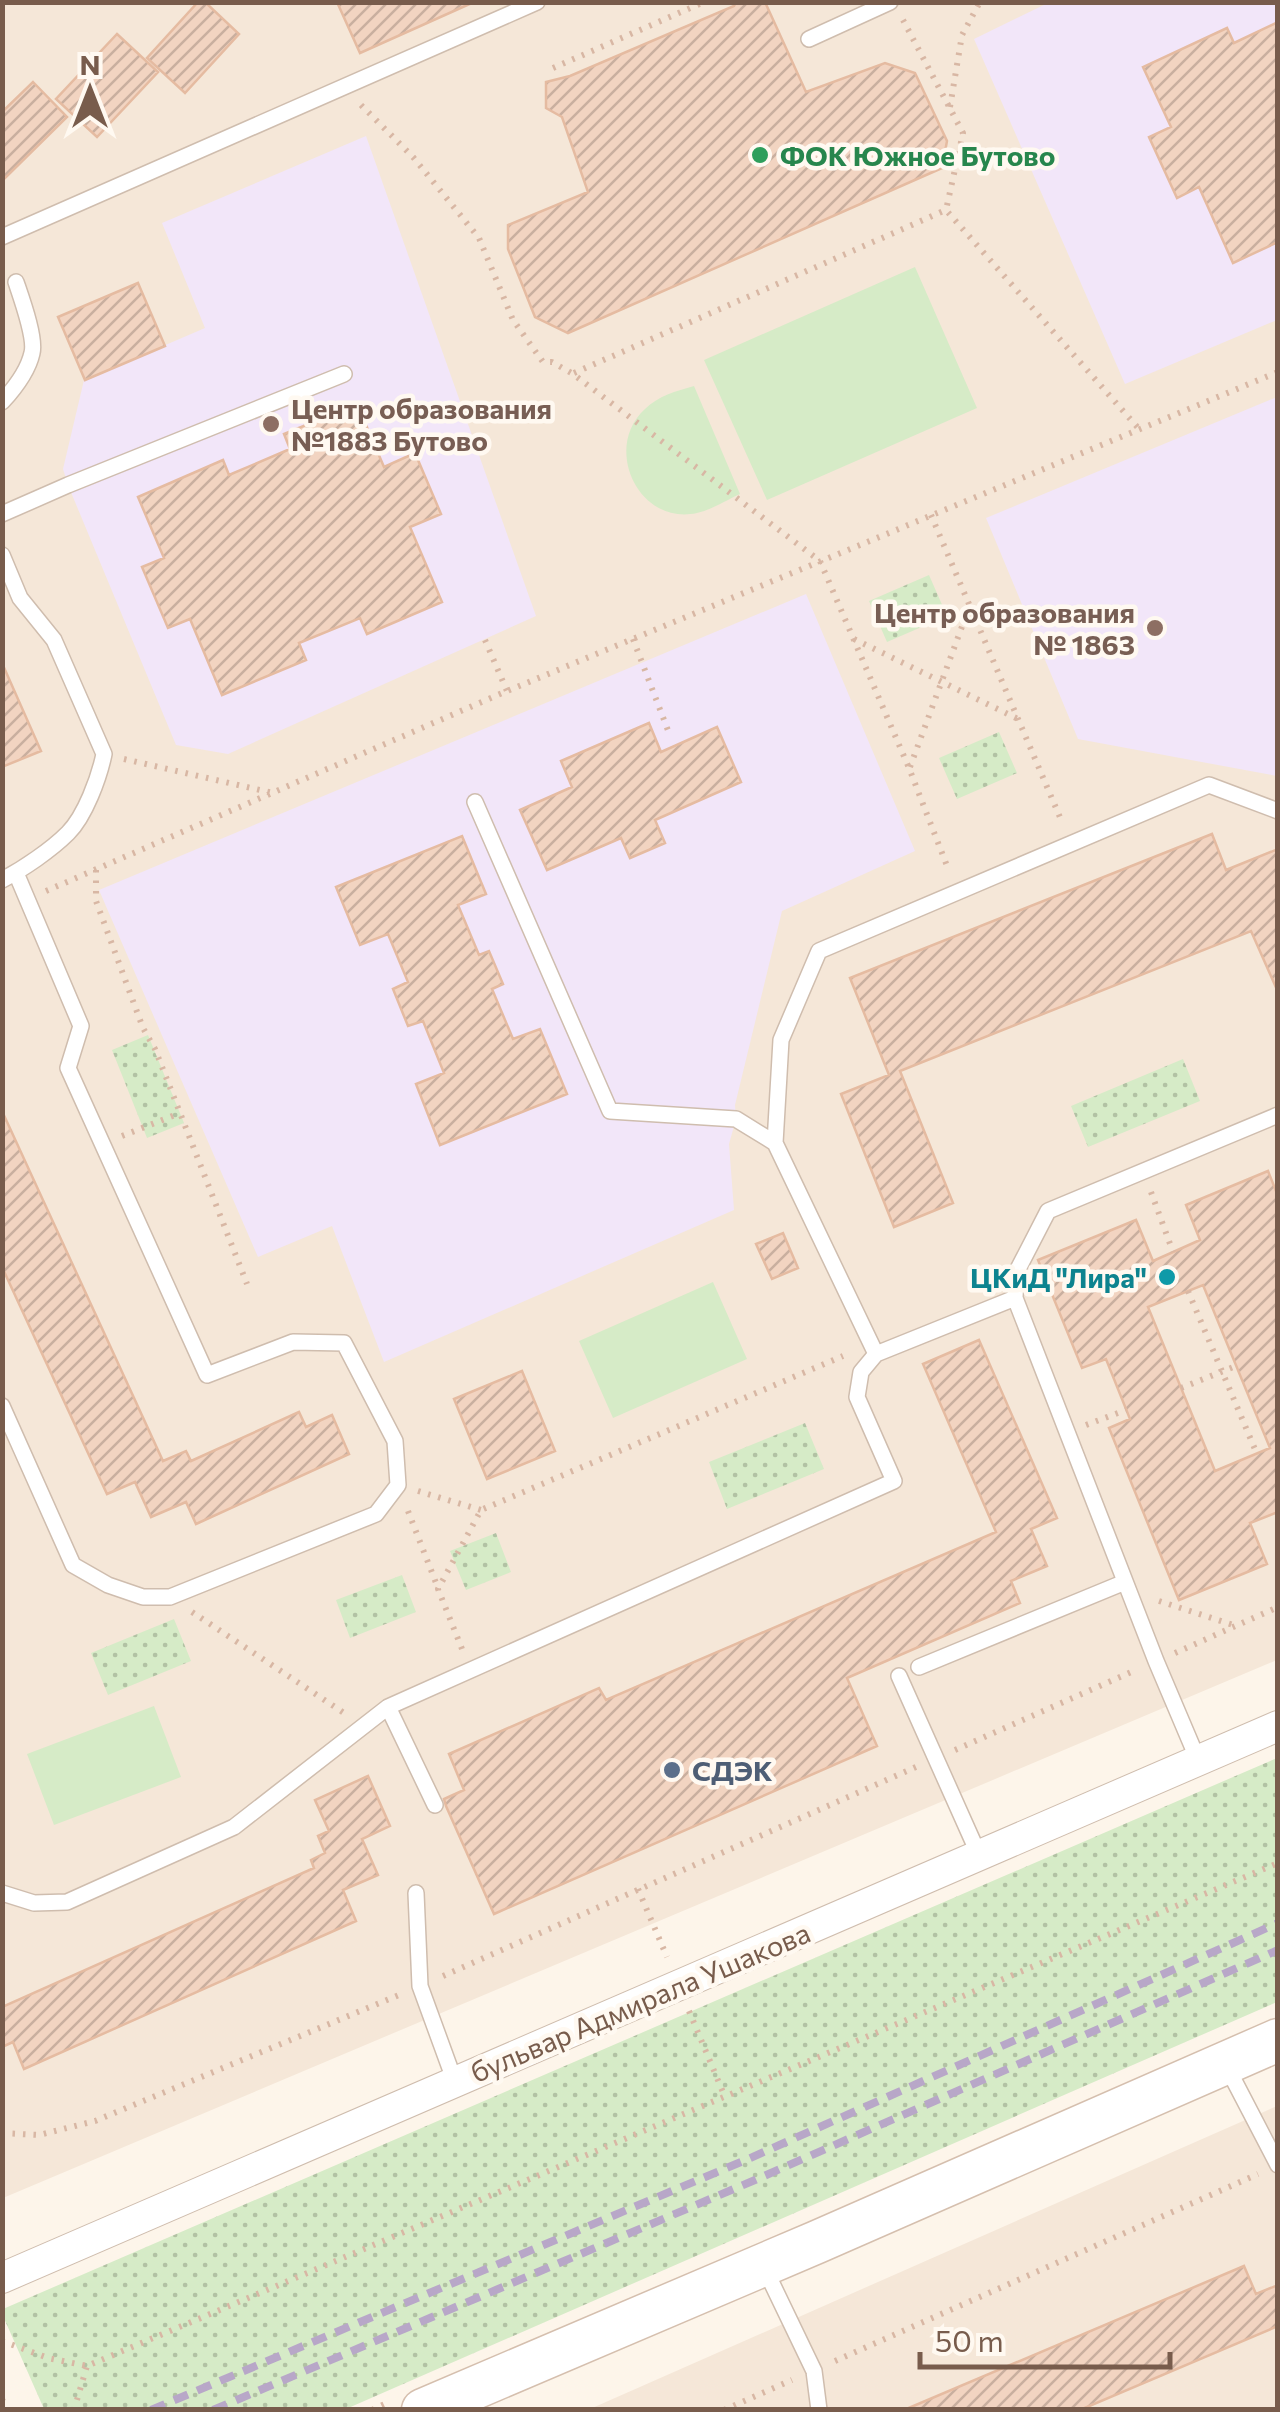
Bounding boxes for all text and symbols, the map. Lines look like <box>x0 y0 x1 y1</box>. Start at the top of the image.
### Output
north arrow <box>40 40 140 140</box>
text: N <box>80 47 101 81</box>
place label: ФОК Южное Бутово <box>780 138 1055 172</box>
marker: ФОК Южное Бутово <box>749 144 771 166</box>
place label: Центр образования №1883 Бутово <box>291 391 552 457</box>
marker: Центр образования №1883 Бутово <box>260 413 282 435</box>
place label: Центр образования № 1863 <box>874 595 1135 661</box>
marker: Центр образования № 1863 <box>1144 617 1166 639</box>
place label: ЦКиД "Лира" <box>970 1260 1147 1294</box>
marker: ЦКиД "Лира" <box>1156 1266 1178 1288</box>
place label: СДЭК <box>692 1753 773 1787</box>
marker: СДЭК <box>661 1759 683 1781</box>
street label: бульвар Адмирала Ушакова <box>465 1915 815 2089</box>
scale bar <box>920 2307 1170 2369</box>
text: 50 m <box>935 2321 1004 2358</box>

